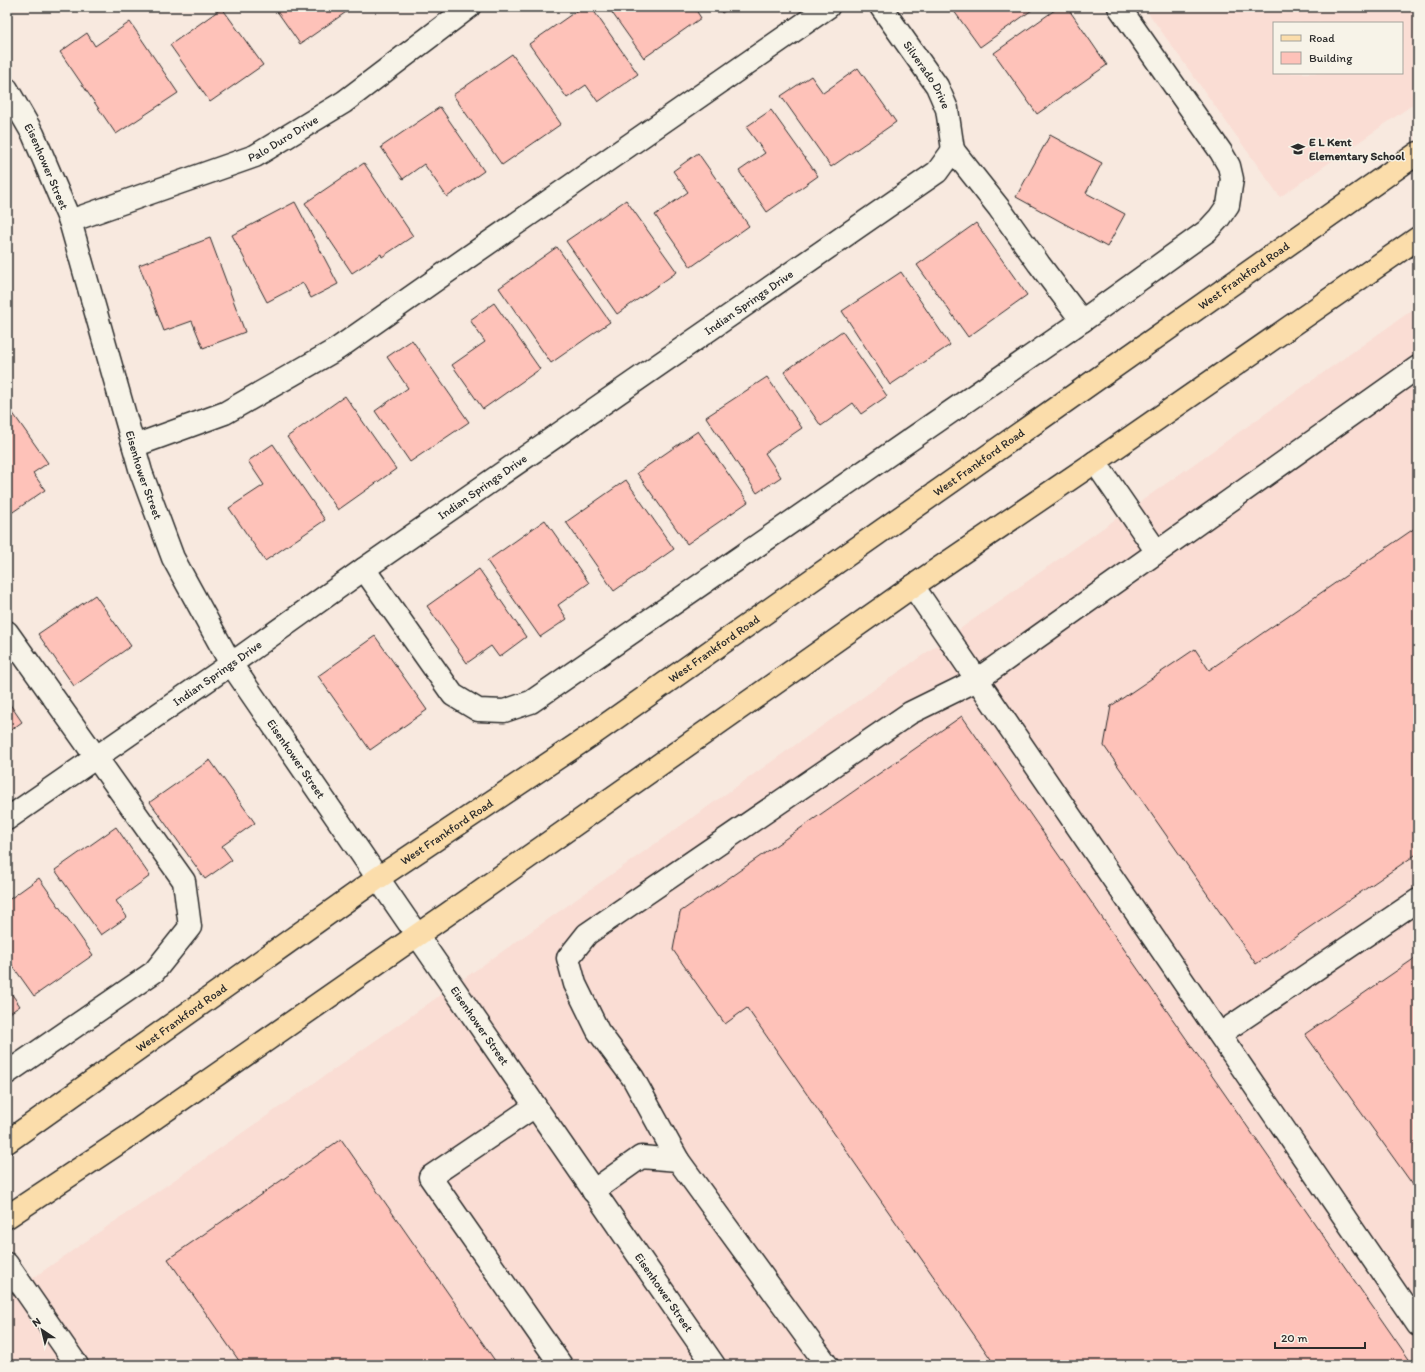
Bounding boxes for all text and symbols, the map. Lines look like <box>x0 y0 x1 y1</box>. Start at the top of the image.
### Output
legend <box>1273 22 1403 74</box>
text: Road <box>1309 31 1335 45</box>
street label: Silverado Drive <box>900 38 953 111</box>
text: Building <box>1309 51 1353 65</box>
street label: Palo Duro Drive <box>246 112 321 165</box>
street label: Eisenhower Street <box>21 121 72 212</box>
place label: E L Kent Elementary School <box>1309 135 1405 164</box>
school or university icon: E L Kent Elementary School <box>1290 141 1306 157</box>
street label: West Frankford Road <box>1195 239 1292 313</box>
street label: Indian Springs Drive <box>702 267 796 338</box>
street label: West Frankford Road <box>931 425 1027 499</box>
street label: Eisenhower Street <box>123 429 165 522</box>
street label: Indian Springs Drive <box>435 451 530 523</box>
street label: West Frankford Road <box>666 612 763 686</box>
street label: Indian Springs Drive <box>170 637 265 709</box>
street label: Eisenhower Street <box>264 717 328 802</box>
street label: West Frankford Road <box>398 796 496 868</box>
street label: West Frankford Road <box>133 981 230 1055</box>
street label: Eisenhower Street <box>448 984 512 1068</box>
street label: Eisenhower Street <box>632 1250 696 1335</box>
north arrow <box>22 1310 62 1350</box>
text: N <box>30 1315 43 1330</box>
scale bar <box>1275 1324 1365 1350</box>
text: 20 m <box>1281 1331 1308 1345</box>

